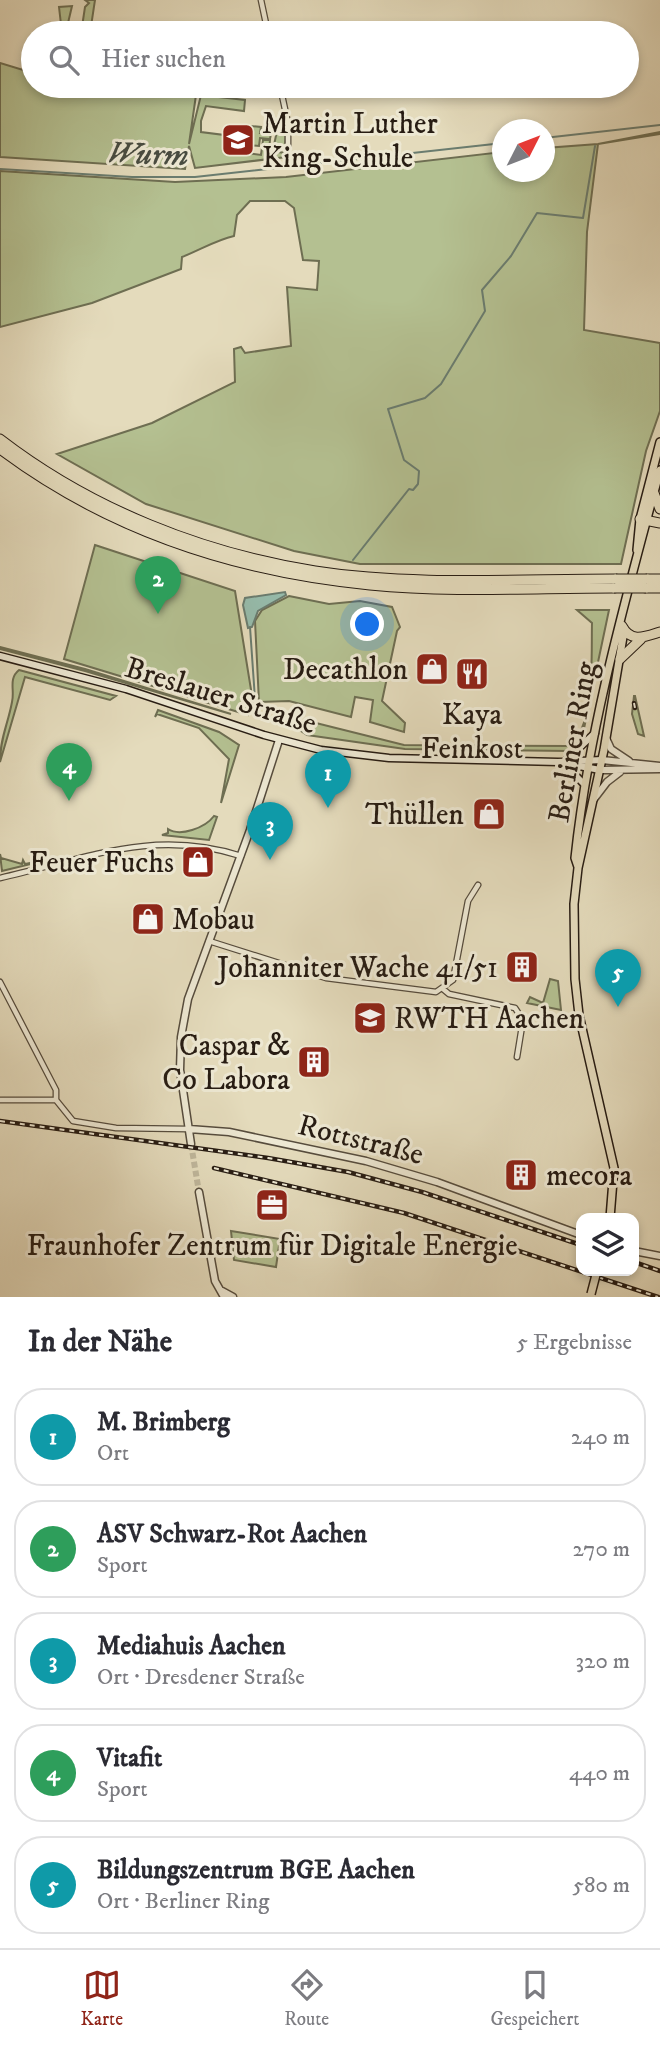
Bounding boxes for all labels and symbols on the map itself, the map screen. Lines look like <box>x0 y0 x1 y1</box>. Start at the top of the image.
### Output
place label: Martin Luther King-Schule <box>262 106 438 177</box>
north arrow <box>492 119 555 182</box>
school or university icon: Martin Luther King-Schule <box>219 121 257 159</box>
water label: Wurm <box>107 134 189 176</box>
pin: 2 <box>135 556 181 614</box>
your location <box>350 607 384 641</box>
street label: Breslauer Straße <box>120 650 321 743</box>
shop icon: Decathlon <box>413 650 451 688</box>
place label: Decathlon <box>283 652 408 689</box>
restaurant icon: Kaya Feinkost <box>453 655 491 693</box>
street label: Berliner Ring <box>541 659 606 826</box>
place label: Kaya Feinkost <box>421 697 523 768</box>
pin: 4 <box>46 743 92 801</box>
pin: 1 <box>305 750 351 808</box>
shop icon: Thüllen <box>470 795 508 833</box>
place label: Thüllen <box>365 797 464 834</box>
pin: 3 <box>247 802 293 860</box>
shop icon: Feuer Fuchs <box>179 843 217 881</box>
place label: Feuer Fuchs <box>29 845 174 882</box>
shop icon: Mobau <box>129 900 167 938</box>
place label: Mobau <box>172 902 255 939</box>
building icon: Johanniter Wache 41/51 <box>503 948 541 986</box>
pin: 5 <box>595 949 641 1007</box>
place label: Johanniter Wache 41/51 <box>214 950 498 987</box>
school or university icon: RWTH Aachen <box>351 999 389 1037</box>
place label: RWTH Aachen <box>394 1001 585 1038</box>
place label: Caspar & Co Labora <box>162 1028 290 1099</box>
building icon: Caspar & Co Labora <box>295 1043 333 1081</box>
street label: Rottstraße <box>294 1107 427 1174</box>
building icon: mecora <box>502 1156 540 1194</box>
place label: mecora <box>546 1158 632 1195</box>
office icon: Fraunhofer Zentrum für Digitale Energie <box>253 1186 291 1224</box>
place label: Fraunhofer Zentrum für Digitale Energie <box>26 1228 518 1265</box>

